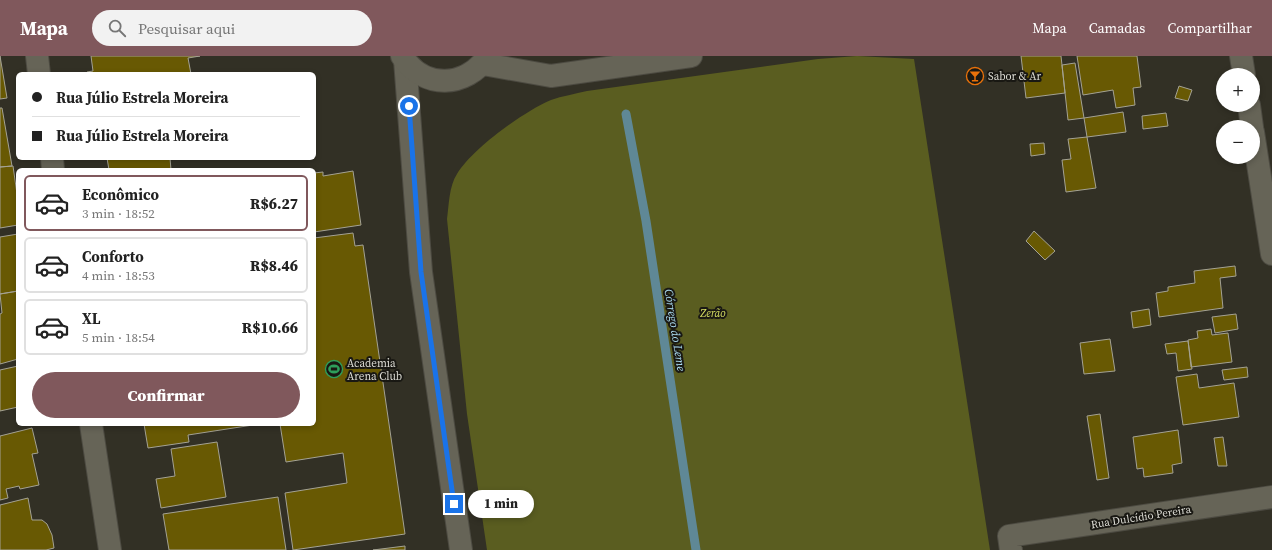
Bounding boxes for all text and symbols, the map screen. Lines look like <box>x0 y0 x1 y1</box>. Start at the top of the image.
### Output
search box <box>92 10 372 46</box>
text: Mapa <box>20 15 68 41</box>
icon: search <box>106 17 128 39</box>
text: Pesquisar aqui <box>138 18 235 39</box>
text: Mapa <box>1032 18 1067 38</box>
text: Camadas <box>1089 18 1145 38</box>
text: Compartilhar <box>1167 18 1252 38</box>
bar icon: Sabor & Ar <box>965 66 985 86</box>
map controls <box>1216 68 1260 164</box>
button: + <box>1216 68 1260 112</box>
place label: Sabor & Ar <box>988 69 1042 84</box>
text: Rua Júlio Estrela Moreira <box>56 87 229 108</box>
route start <box>400 97 418 115</box>
button: − <box>1216 120 1260 164</box>
text: Rua Júlio Estrela Moreira <box>56 125 229 146</box>
text: Econômico <box>82 184 159 205</box>
icon: car <box>34 185 70 221</box>
text: R$6.27 <box>250 193 298 214</box>
text: 3 min · 18:52 <box>82 205 155 222</box>
text: Conforto <box>82 246 144 267</box>
icon: car <box>34 247 70 283</box>
text: R$8.46 <box>250 255 298 276</box>
text: 4 min · 18:53 <box>82 267 155 284</box>
water label: Córrego do Leme <box>661 288 689 372</box>
park label: Zerão <box>699 306 726 321</box>
text: XL <box>82 308 101 329</box>
icon: car <box>34 309 70 345</box>
text: R$10.66 <box>242 317 298 338</box>
text: 5 min · 18:54 <box>82 329 155 346</box>
place label: Academia Arena Club <box>347 356 402 384</box>
sports icon: Academia Arena Club <box>324 359 344 379</box>
button: Confirmar <box>32 372 300 418</box>
callout: 1 min <box>468 490 534 518</box>
route end <box>445 495 463 513</box>
text: 1 min <box>484 495 518 512</box>
street label: Rua Dulcídio Pereira <box>1090 502 1193 532</box>

